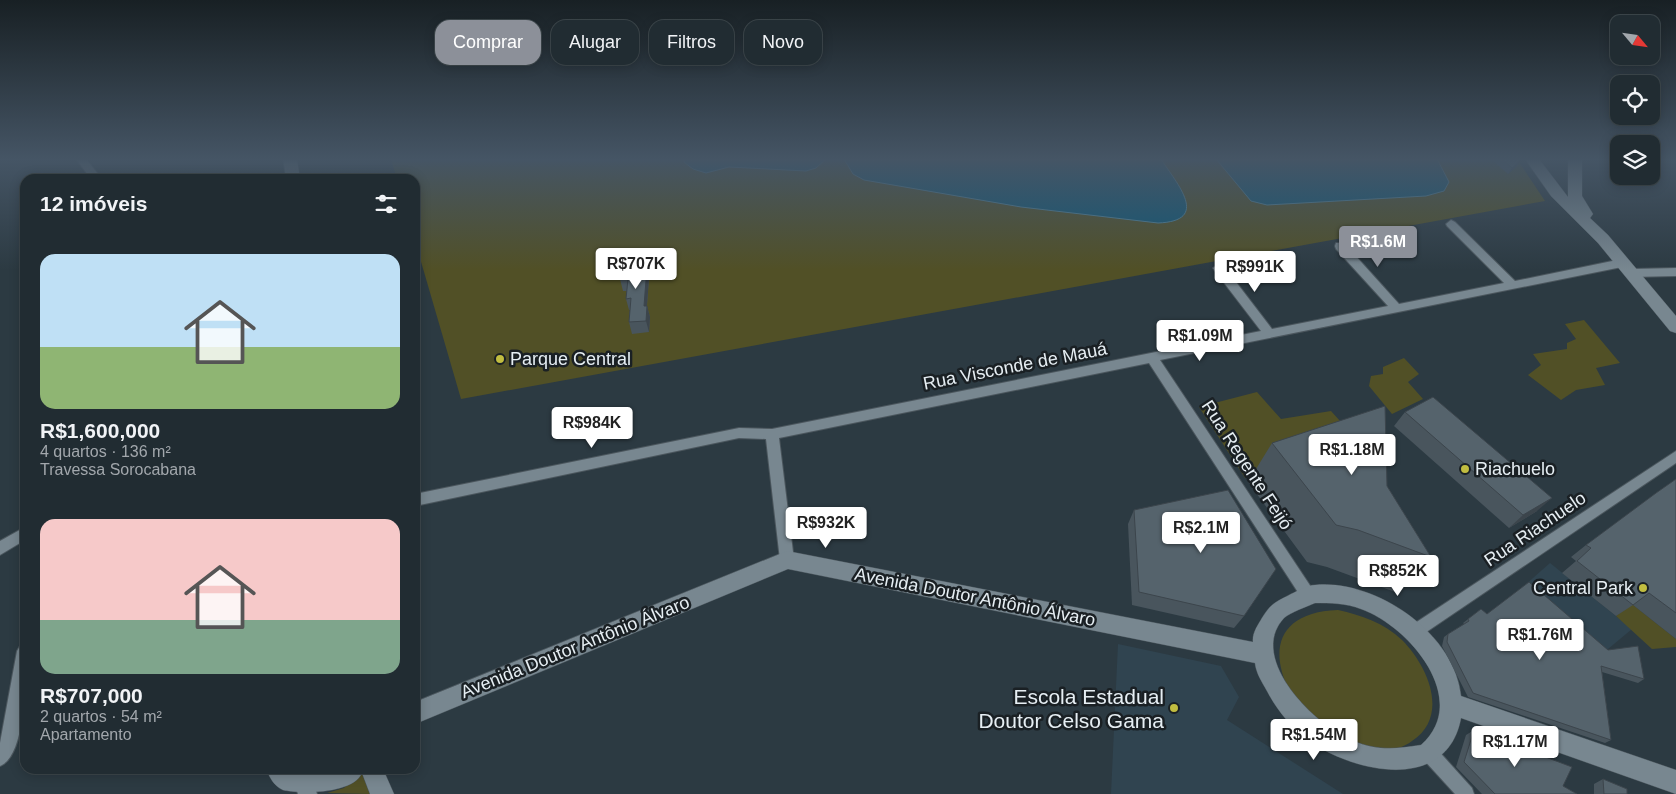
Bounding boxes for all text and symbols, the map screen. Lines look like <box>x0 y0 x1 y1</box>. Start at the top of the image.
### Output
north arrow <box>1610 15 1660 65</box>
map controls <box>1610 15 1660 185</box>
chip: Comprar <box>435 20 541 65</box>
chip: Alugar <box>551 20 639 65</box>
chip: Filtros <box>649 20 734 65</box>
chip: Novo <box>744 20 822 65</box>
button: locate <box>1610 75 1660 125</box>
button: layers <box>1610 135 1660 185</box>
icon: filters <box>372 190 400 218</box>
text: 12 imóveis <box>40 192 147 215</box>
pin: R$1.6M <box>1337 226 1419 268</box>
text: R$1.6M <box>1350 233 1406 250</box>
pin: R$707K <box>595 248 677 290</box>
pin: R$991K <box>1214 250 1296 293</box>
text: R$707K <box>607 255 665 272</box>
text: R$991K <box>1226 258 1284 275</box>
icon: home <box>175 287 265 377</box>
pin: R$1.09M <box>1154 320 1246 362</box>
text: R$1.09M <box>1168 327 1232 344</box>
street label: Rua Visconde de Mauá <box>921 338 1110 394</box>
place label: Parque Central <box>510 349 631 369</box>
marker: Parque Central <box>494 353 506 365</box>
street label: Rua Regente Feijó <box>1198 397 1296 533</box>
pin: R$984K <box>551 406 633 449</box>
text: R$984K <box>563 414 621 431</box>
text: R$1,600,000 <box>40 419 160 442</box>
pin: R$1.18M <box>1306 434 1398 476</box>
text: R$1.18M <box>1320 441 1384 458</box>
text: 4 quartos · 136 m² <box>40 443 171 460</box>
place label: Riachuelo <box>1475 459 1555 479</box>
text: Travessa Sorocabana <box>40 461 196 478</box>
marker: Riachuelo <box>1459 463 1471 475</box>
street label: Rua Riachuelo <box>1480 488 1590 570</box>
pin: R$932K <box>785 506 867 549</box>
pin: R$2.1M <box>1160 512 1242 554</box>
text: R$932K <box>797 514 855 531</box>
text: R$2.1M <box>1173 519 1229 536</box>
icon: home <box>175 552 265 642</box>
pin: R$852K <box>1357 554 1439 597</box>
text: R$852K <box>1369 562 1427 579</box>
street label: Avenida Doutor Antônio Álvaro <box>853 564 1097 630</box>
place label: Central Park <box>1533 578 1634 598</box>
marker: Central Park <box>1637 582 1649 594</box>
street label: Avenida Doutor Antônio Álvaro <box>458 592 692 702</box>
pin: R$1.76M <box>1494 618 1586 661</box>
text: R$1.76M <box>1508 626 1572 643</box>
text: R$707,000 <box>40 684 143 707</box>
place label: Escola Estadual Doutor Celso Gama <box>978 685 1164 732</box>
marker: Escola Estadual Doutor Celso Gama <box>1168 702 1180 714</box>
text: 2 quartos · 54 m² <box>40 708 162 725</box>
pin: R$1.54M <box>1268 718 1360 761</box>
text: Apartamento <box>40 726 132 743</box>
text: R$1.54M <box>1282 726 1346 743</box>
pin: R$1.17M <box>1469 726 1561 768</box>
text: R$1.17M <box>1483 733 1547 750</box>

